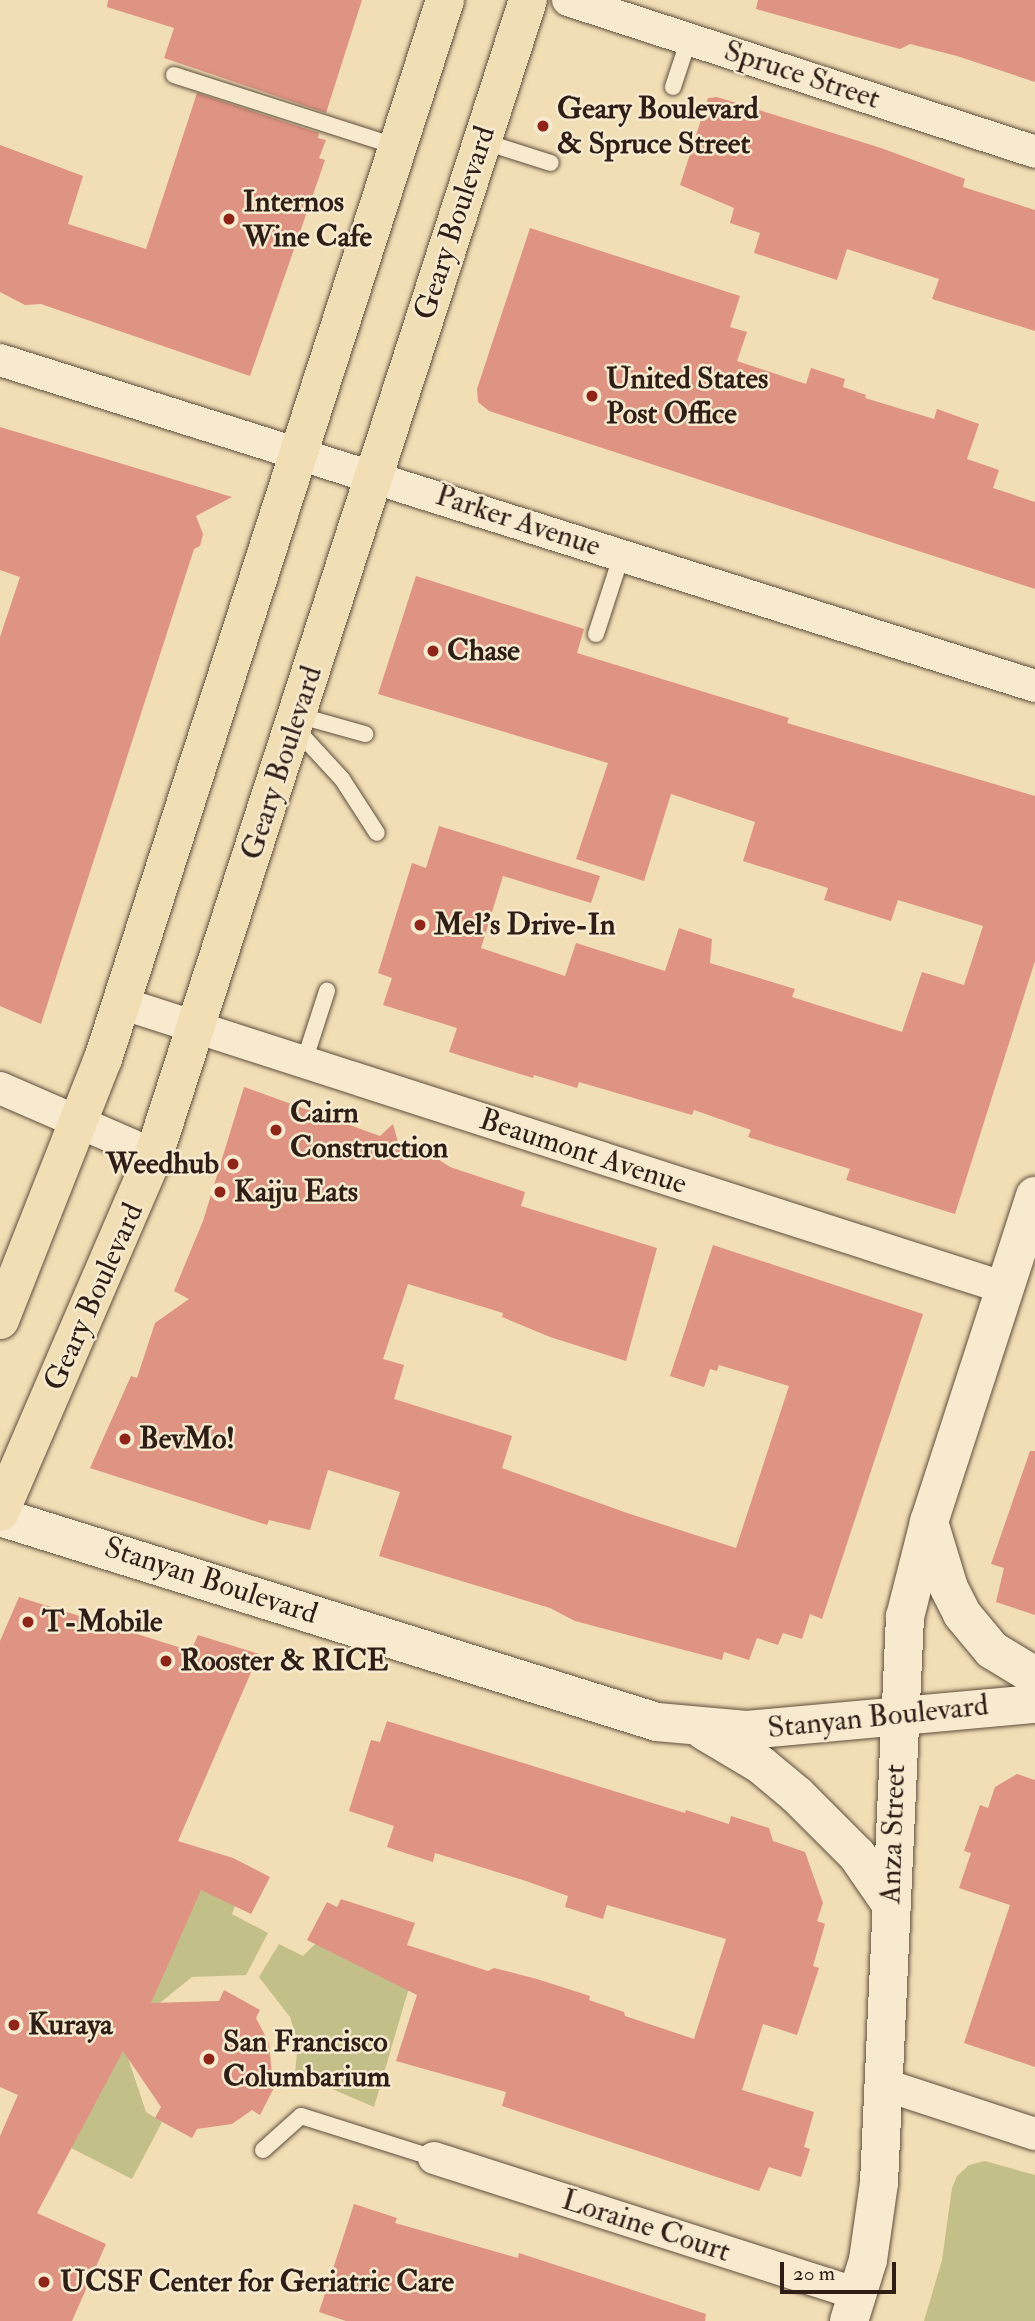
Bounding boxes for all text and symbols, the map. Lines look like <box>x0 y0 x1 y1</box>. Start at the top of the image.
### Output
street label: Spruce Street <box>720 33 884 117</box>
place label: Geary Boulevard & Spruce Street <box>557 91 758 162</box>
marker: Geary Boulevard & Spruce Street <box>535 118 551 134</box>
street label: Geary Boulevard <box>407 122 503 324</box>
place label: Internos Wine Cafe <box>243 184 372 254</box>
marker: Internos Wine Cafe <box>221 211 237 227</box>
place label: United States Post Office <box>606 361 768 432</box>
marker: United States Post Office <box>584 388 600 404</box>
street label: Parker Avenue <box>431 477 605 565</box>
place label: Chase <box>447 633 520 669</box>
marker: Chase <box>425 643 441 659</box>
street label: Geary Boulevard <box>234 662 330 864</box>
place label: Mel's Drive-In <box>434 907 615 943</box>
marker: Mel's Drive-In <box>412 917 428 933</box>
place label: Cairn Construction <box>290 1095 448 1166</box>
street label: Beaumont Avenue <box>475 1102 691 1202</box>
marker: Cairn Construction <box>268 1122 284 1138</box>
place label: Weedhub <box>106 1146 219 1182</box>
marker: Weedhub <box>225 1156 241 1172</box>
place label: Kaiju Eats <box>234 1174 358 1210</box>
marker: Kaiju Eats <box>212 1184 228 1200</box>
street label: Geary Boulevard <box>37 1198 151 1396</box>
place label: BevMo! <box>139 1421 235 1457</box>
marker: BevMo! <box>117 1431 133 1447</box>
street label: Stanyan Boulevard <box>100 1530 322 1632</box>
place label: T-Mobile <box>42 1604 163 1640</box>
marker: T-Mobile <box>20 1614 36 1630</box>
place label: Rooster & RICE <box>180 1643 388 1679</box>
marker: Rooster & RICE <box>158 1653 174 1669</box>
street label: Stanyan Boulevard <box>766 1688 990 1746</box>
street label: Anza Street <box>873 1763 913 1905</box>
place label: Kuraya <box>28 2007 113 2043</box>
marker: Kuraya <box>6 2017 22 2033</box>
place label: San Francisco Columbarium <box>223 2024 390 2094</box>
marker: San Francisco Columbarium <box>201 2051 217 2067</box>
street label: Loraine Court <box>557 2182 735 2270</box>
scale bar <box>783 2248 898 2292</box>
text: 20 m <box>793 2260 835 2287</box>
place label: UCSF Center for Geriatric Care <box>60 2264 454 2300</box>
marker: UCSF Center for Geriatric Care <box>34 2272 54 2292</box>

